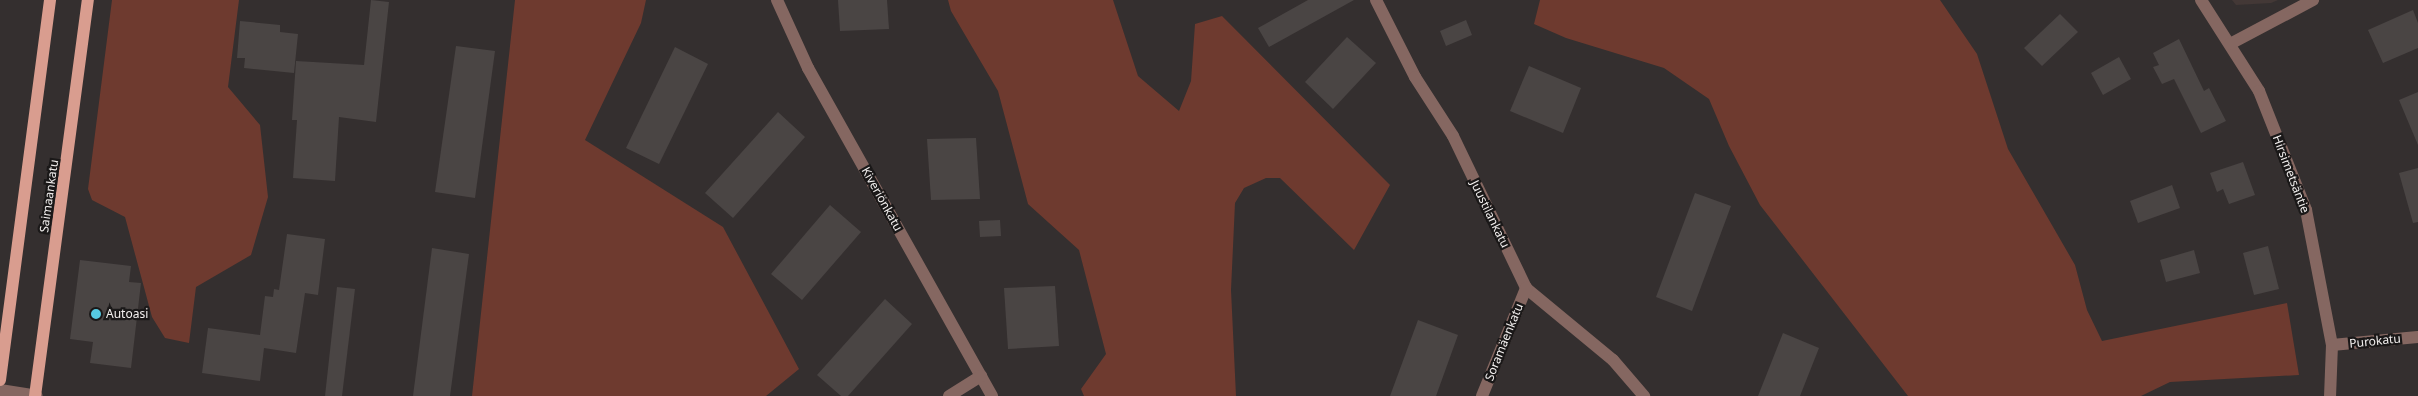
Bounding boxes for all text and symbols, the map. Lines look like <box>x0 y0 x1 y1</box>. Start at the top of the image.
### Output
street label: Hirsimetsäntie <box>2270 133 2312 215</box>
street label: Saimaankatu <box>37 159 61 233</box>
street label: Kiveriönkatu <box>858 164 906 234</box>
street label: Juustilankatu <box>1467 178 1513 250</box>
street label: Soramäenkatu <box>1482 301 1526 383</box>
place label: Autoasi <box>106 307 148 321</box>
marker: Autoasi <box>90 308 102 320</box>
street label: Purokatu <box>2349 331 2401 351</box>

